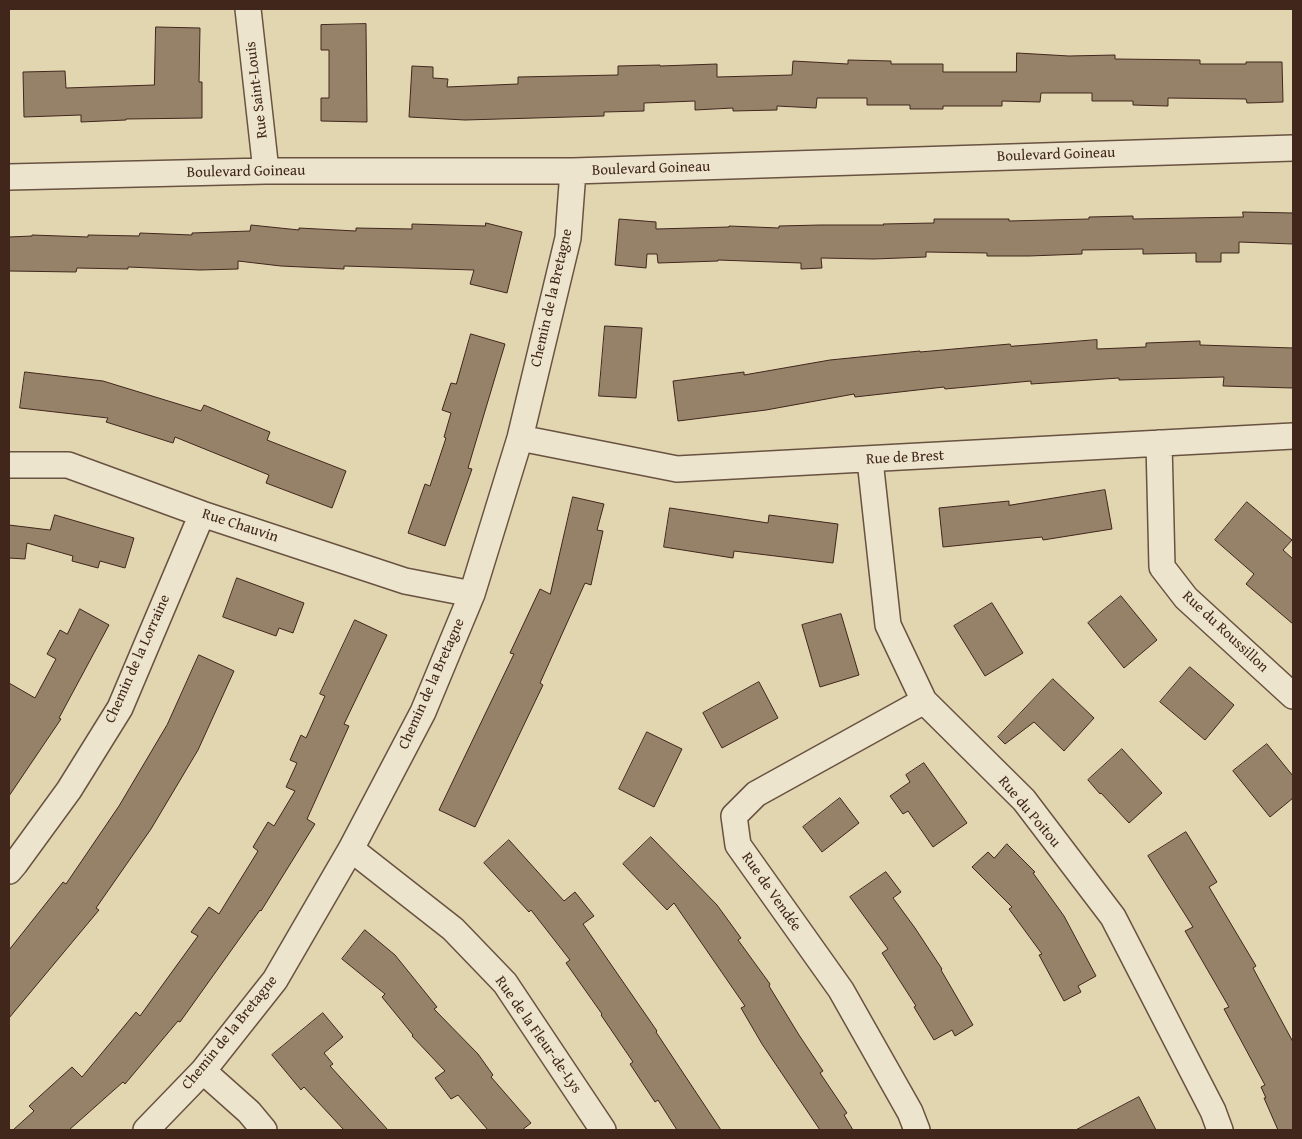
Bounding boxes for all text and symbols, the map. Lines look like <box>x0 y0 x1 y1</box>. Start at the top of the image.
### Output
street label: Rue Saint-Louis <box>242 40 272 140</box>
street label: Boulevard Goineau <box>996 144 1116 166</box>
street label: Boulevard Goineau <box>591 158 711 180</box>
street label: Boulevard Goineau <box>187 162 305 182</box>
street label: Chemin de la Bretagne <box>527 227 577 369</box>
street label: Rue de Brest <box>865 447 945 469</box>
street label: Rue Chauvin <box>200 505 280 547</box>
street label: Rue du Roussillon <box>1178 587 1272 677</box>
street label: Chemin de la Lorraine <box>102 592 174 726</box>
street label: Chemin de la Bretagne <box>395 616 469 752</box>
street label: Rue du Poitou <box>994 773 1064 851</box>
street label: Rue de Vendée <box>737 849 805 935</box>
street label: Chemin de la Bretagne <box>178 972 282 1094</box>
street label: Rue de la Fleur-de-Lys <box>491 973 585 1097</box>

